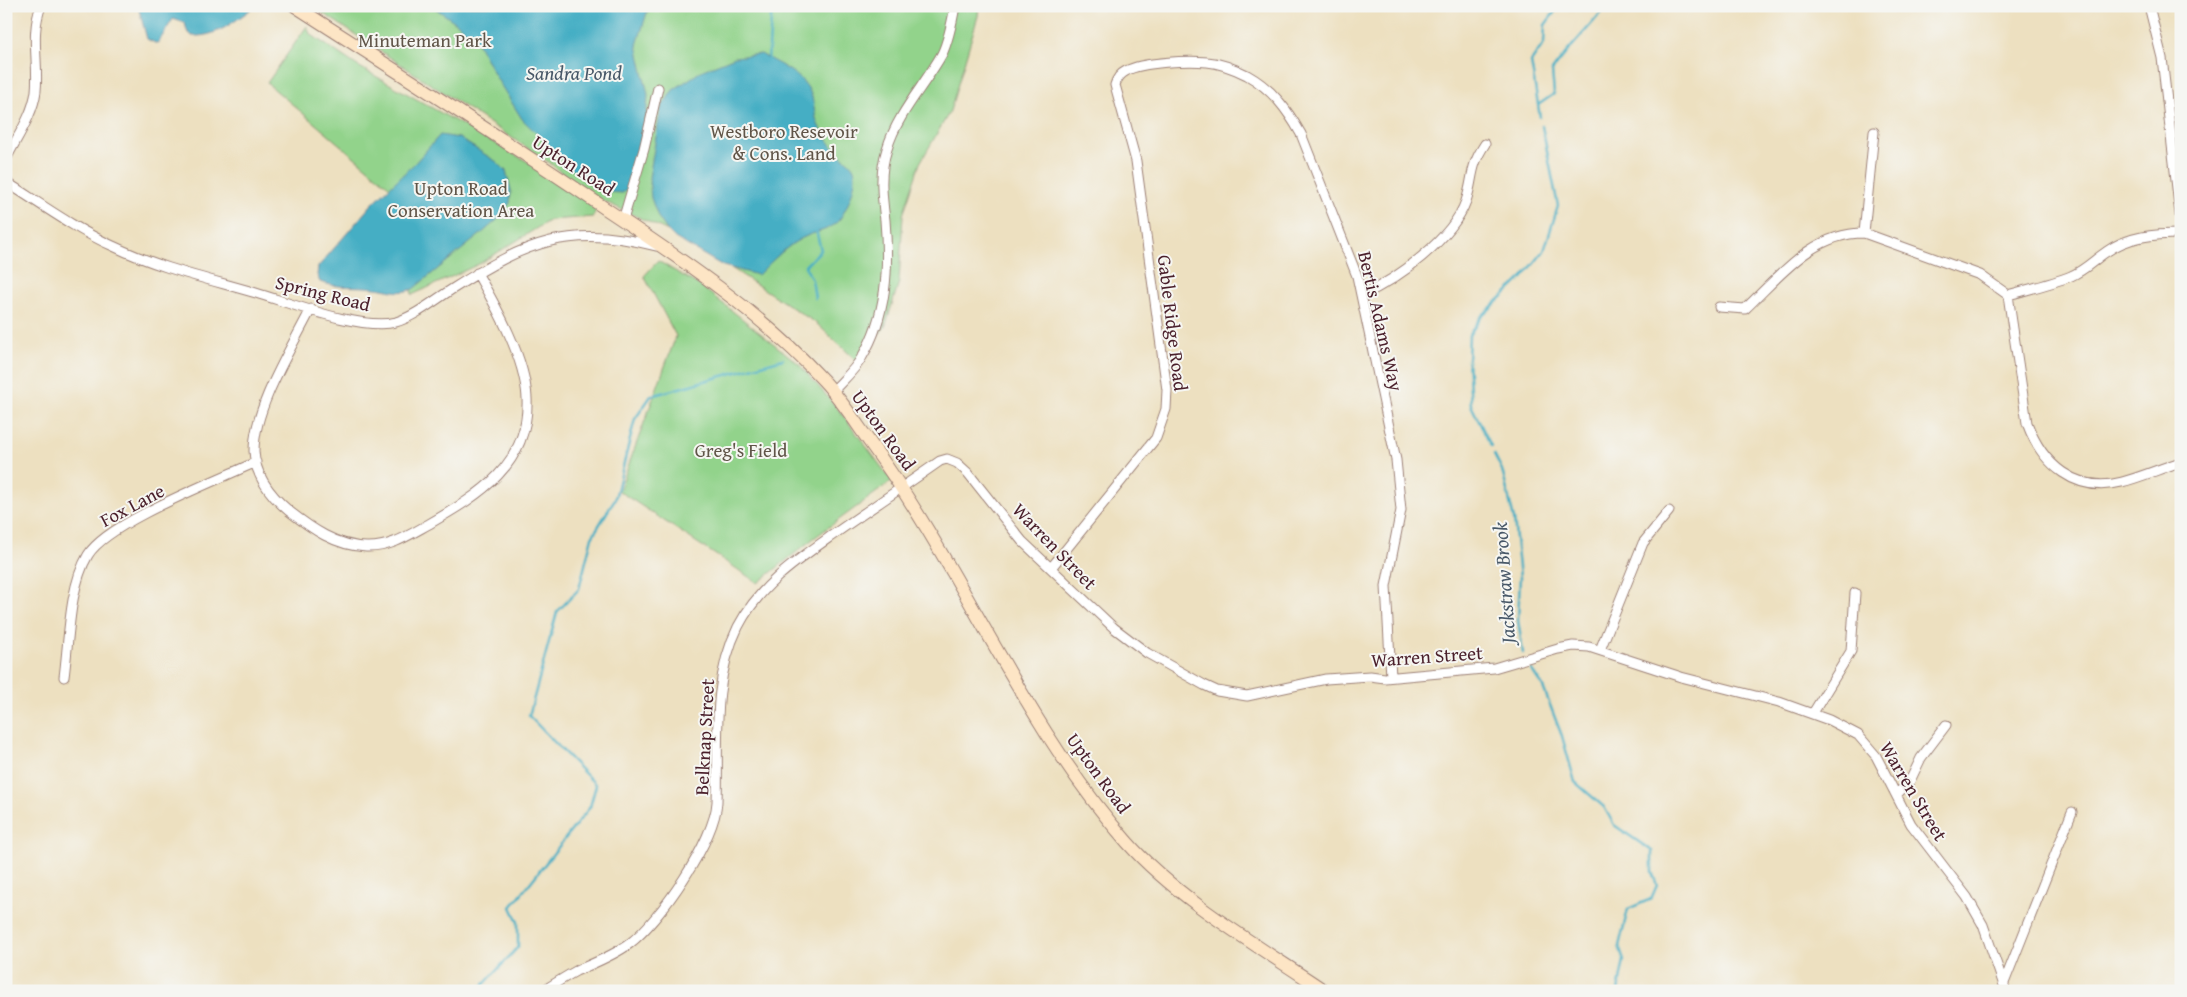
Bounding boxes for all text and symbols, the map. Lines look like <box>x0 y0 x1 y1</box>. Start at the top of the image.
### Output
park label: Minuteman Park <box>358 26 492 54</box>
water label: Sandra Pond <box>526 58 622 87</box>
park label: Westboro Resevoir & Cons. Land <box>710 117 858 167</box>
street label: Upton Road <box>527 128 622 203</box>
park label: Upton Road Conservation Area <box>388 174 534 224</box>
street label: Bertis Adams Way <box>1351 248 1411 394</box>
street label: Gable Ridge Road <box>1151 253 1195 394</box>
street label: Spring Road <box>273 268 374 318</box>
street label: Upton Road <box>845 384 923 477</box>
park label: Greg's Field <box>695 436 788 464</box>
street label: Fox Lane <box>95 476 169 534</box>
street label: Warren Street <box>1006 496 1104 596</box>
water label: Jackstraw Brook <box>1485 520 1522 648</box>
street label: Warren Street <box>1370 638 1484 674</box>
street label: Belknap Street <box>687 678 721 796</box>
street label: Upton Road <box>1060 727 1138 820</box>
street label: Warren Street <box>1873 736 1955 846</box>

